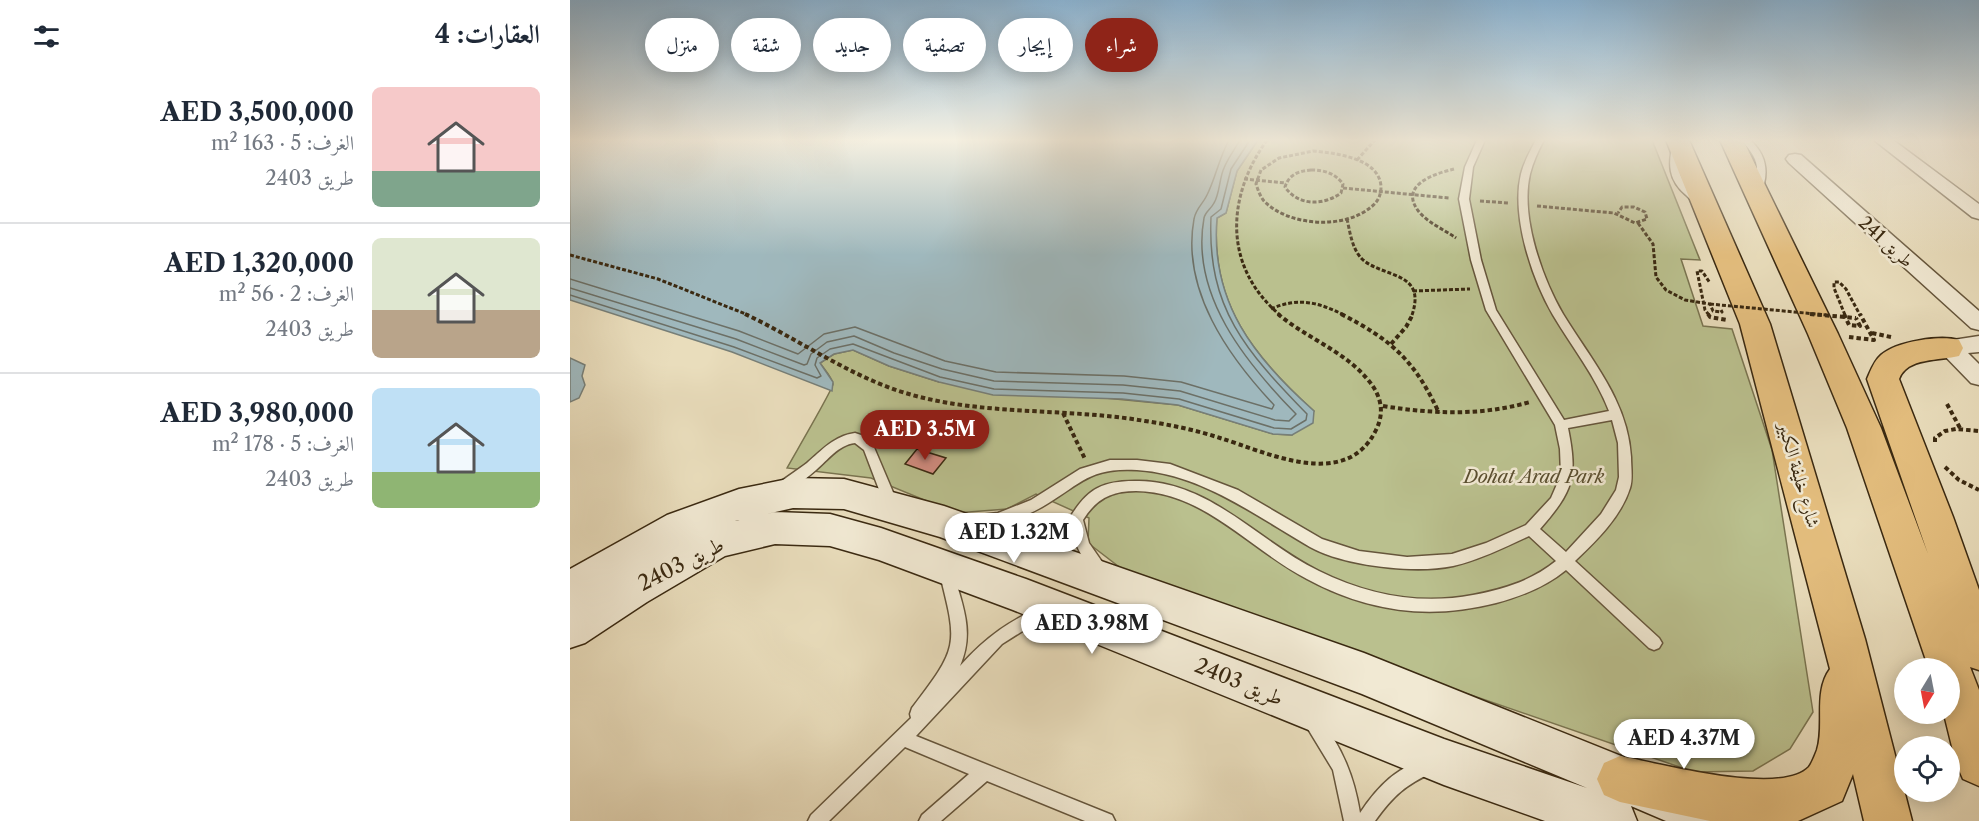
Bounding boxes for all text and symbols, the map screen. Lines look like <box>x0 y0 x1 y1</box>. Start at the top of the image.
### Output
text: العقارات: 4 <box>435 18 540 50</box>
chip: منزل <box>645 18 719 72</box>
chip: شقة <box>731 18 801 72</box>
chip: جديد <box>813 18 891 72</box>
chip: تصفية <box>903 18 986 72</box>
chip: إيجار <box>998 18 1073 72</box>
chip: شراء <box>1085 18 1158 72</box>
icon: filters <box>30 20 63 53</box>
text: AED 3,500,000 <box>160 96 354 128</box>
icon: home <box>420 111 492 183</box>
text: الغرف: 5 · 163 m² <box>211 131 354 155</box>
text: طريق 2403 <box>265 166 354 190</box>
street label: طريق 241 <box>1853 212 1918 273</box>
text: AED 1,320,000 <box>164 247 354 279</box>
icon: home <box>420 262 492 334</box>
text: الغرف: 2 · 56 m² <box>219 282 354 306</box>
text: طريق 2403 <box>265 317 354 341</box>
text: AED 3,980,000 <box>161 397 354 429</box>
pin: AED 3.5M <box>863 410 987 461</box>
icon: home <box>420 412 492 484</box>
text: AED 3.5M <box>874 417 976 441</box>
street label: شارع خليفة الكبير <box>1769 418 1825 531</box>
text: الغرف: 5 · 178 m² <box>212 432 354 456</box>
park label: Dohat Arad Park <box>1462 466 1605 488</box>
text: طريق 2403 <box>265 467 354 491</box>
pin: AED 1.32M <box>945 513 1083 564</box>
text: AED 1.32M <box>958 520 1070 544</box>
street label: طريق 2403 <box>634 531 728 597</box>
pin: AED 3.98M <box>1023 604 1161 655</box>
text: AED 3.98M <box>1035 611 1149 635</box>
street label: طريق 2403 <box>1191 653 1287 711</box>
north arrow <box>1894 658 1960 724</box>
map controls <box>1894 658 1960 802</box>
pin: AED 4.37M <box>1615 719 1753 770</box>
text: AED 4.37M <box>1628 726 1740 750</box>
button: locate <box>1894 736 1960 802</box>

